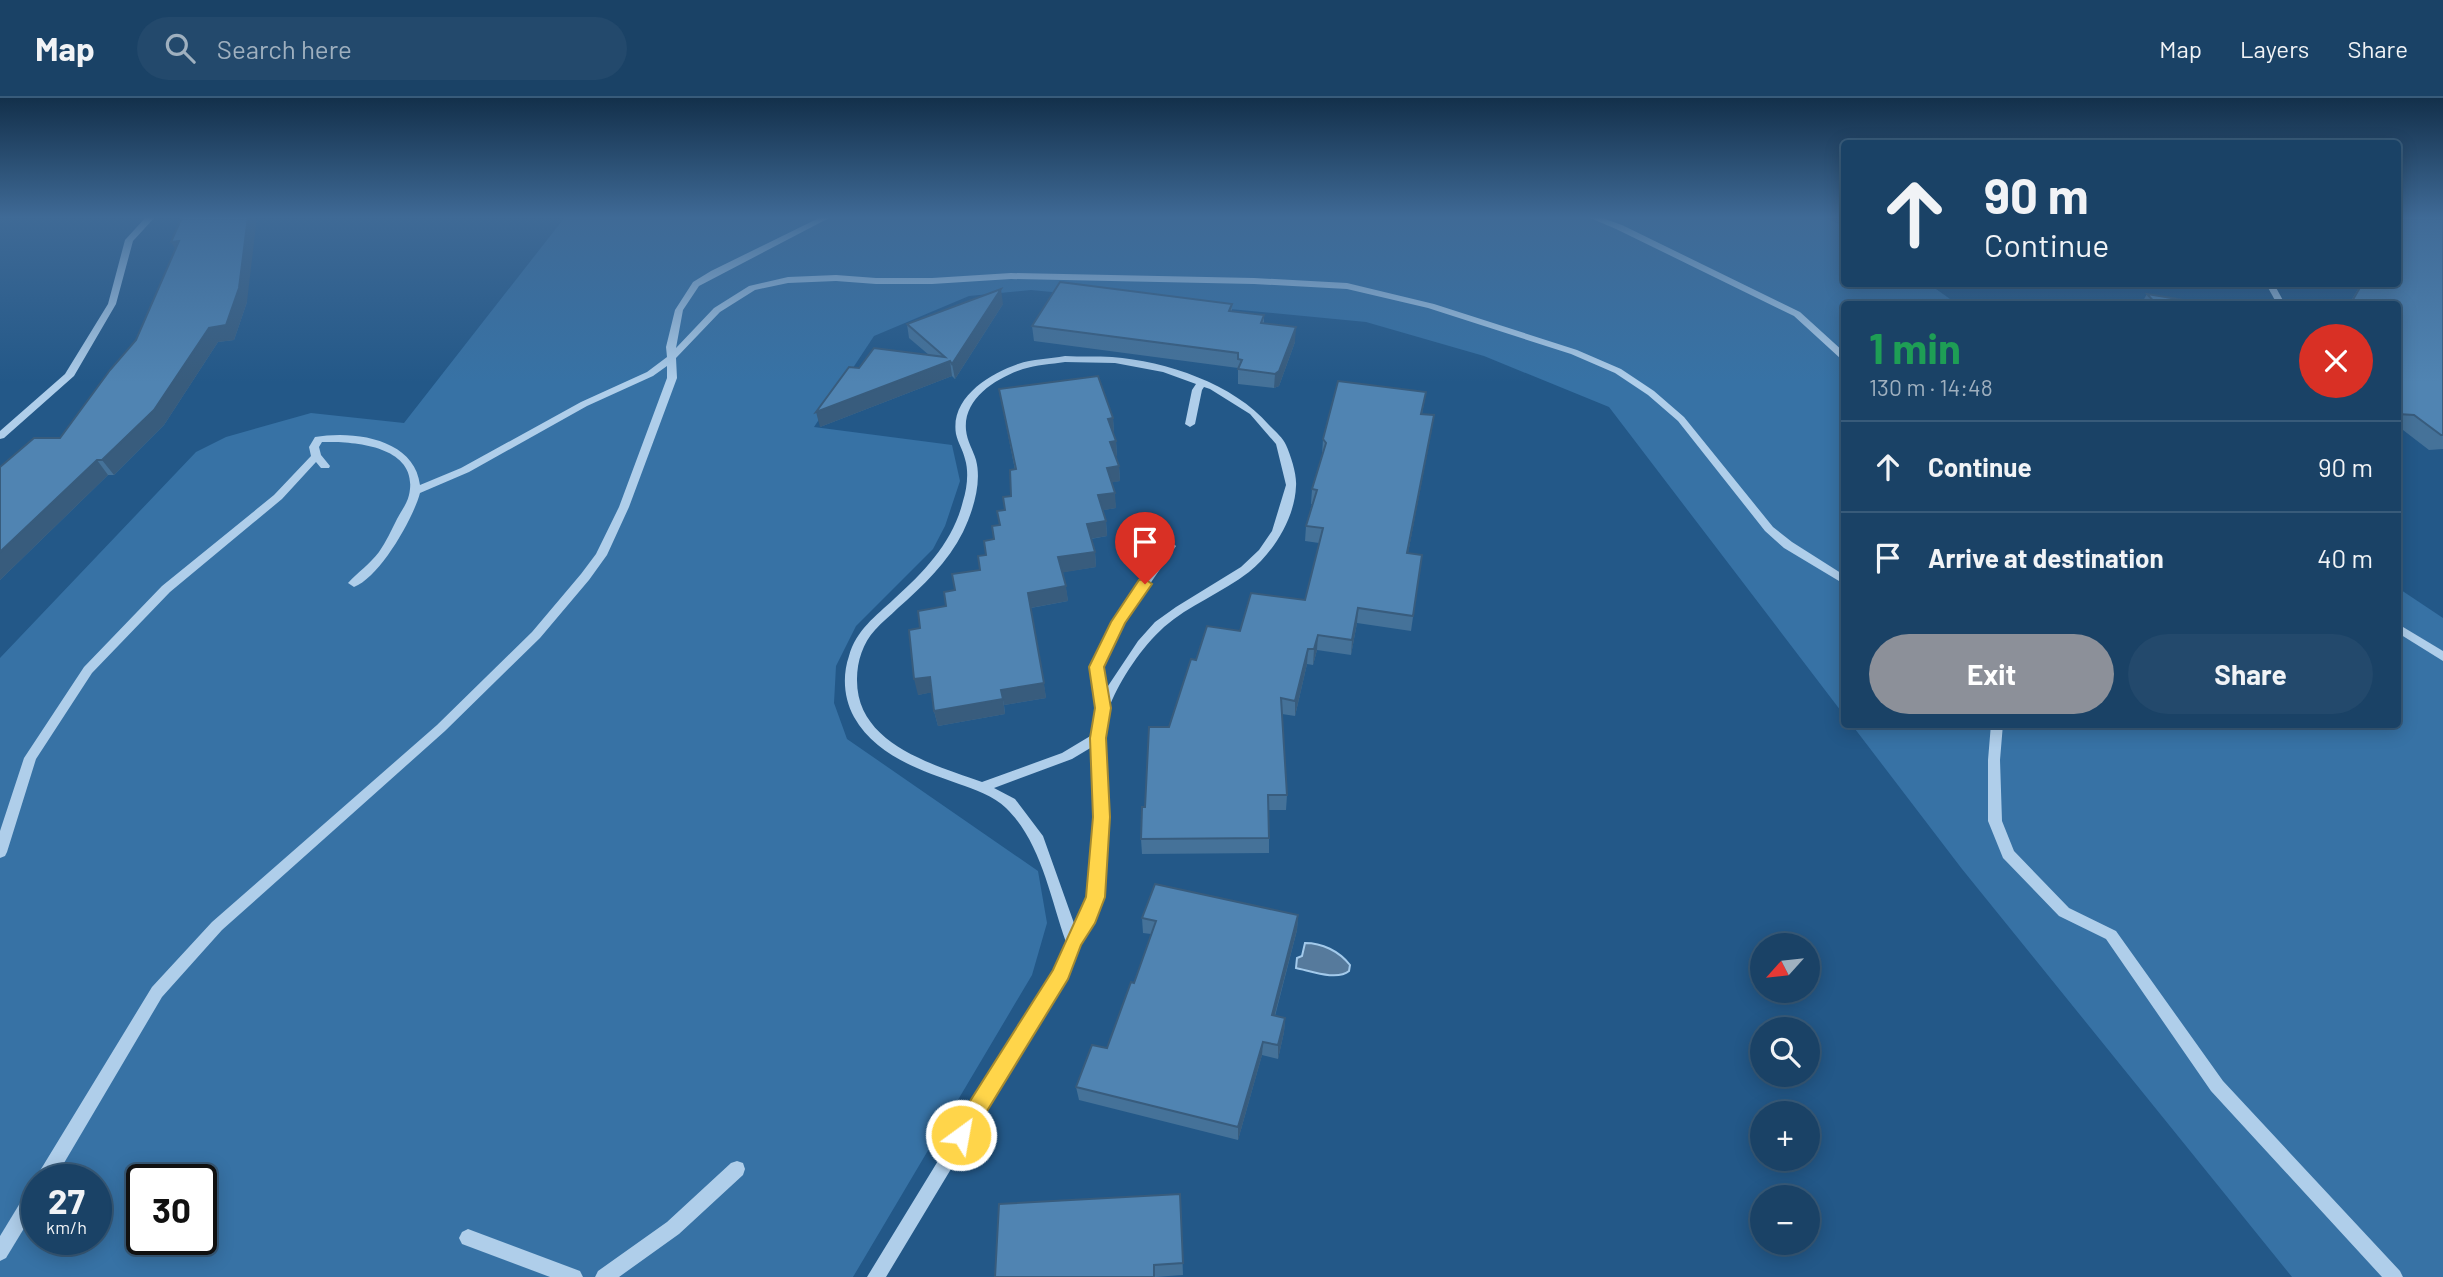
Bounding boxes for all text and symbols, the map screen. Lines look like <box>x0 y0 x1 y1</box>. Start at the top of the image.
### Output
search box <box>137 17 627 80</box>
text: Map <box>35 28 95 68</box>
icon: search <box>161 29 199 67</box>
text: Search here <box>217 33 352 64</box>
text: Map <box>2159 34 2202 63</box>
text: Layers <box>2240 34 2309 63</box>
text: Share <box>2347 34 2408 63</box>
text: 90 m <box>1984 165 2089 224</box>
icon: ahead <box>1869 168 1960 259</box>
text: Continue <box>1984 225 2109 263</box>
text: 1 min <box>1869 322 1961 372</box>
button: close <box>2299 324 2373 398</box>
text: 130 m · 14:48 <box>1869 373 1993 401</box>
icon: ahead <box>1869 448 1907 486</box>
text: Continue <box>1928 451 2032 482</box>
text: 90 m <box>2318 451 2373 482</box>
pin <box>1115 512 1175 584</box>
icon: arrive <box>1126 523 1164 561</box>
icon: arrive <box>1869 539 1907 577</box>
text: Arrive at destination <box>1928 542 2164 573</box>
text: 40 m <box>2317 542 2373 573</box>
button: Exit <box>1869 634 2114 714</box>
button: Share <box>2128 634 2373 714</box>
north arrow <box>1750 933 1820 1003</box>
map controls <box>1750 933 1820 1255</box>
button: search <box>1750 1017 1820 1087</box>
position arrow <box>924 1098 998 1172</box>
button: + <box>1750 1101 1820 1171</box>
speed limit sign: 30 <box>126 1164 217 1255</box>
text: 27 <box>48 1179 85 1221</box>
button: − <box>1750 1185 1820 1255</box>
text: km/h <box>46 1216 87 1238</box>

